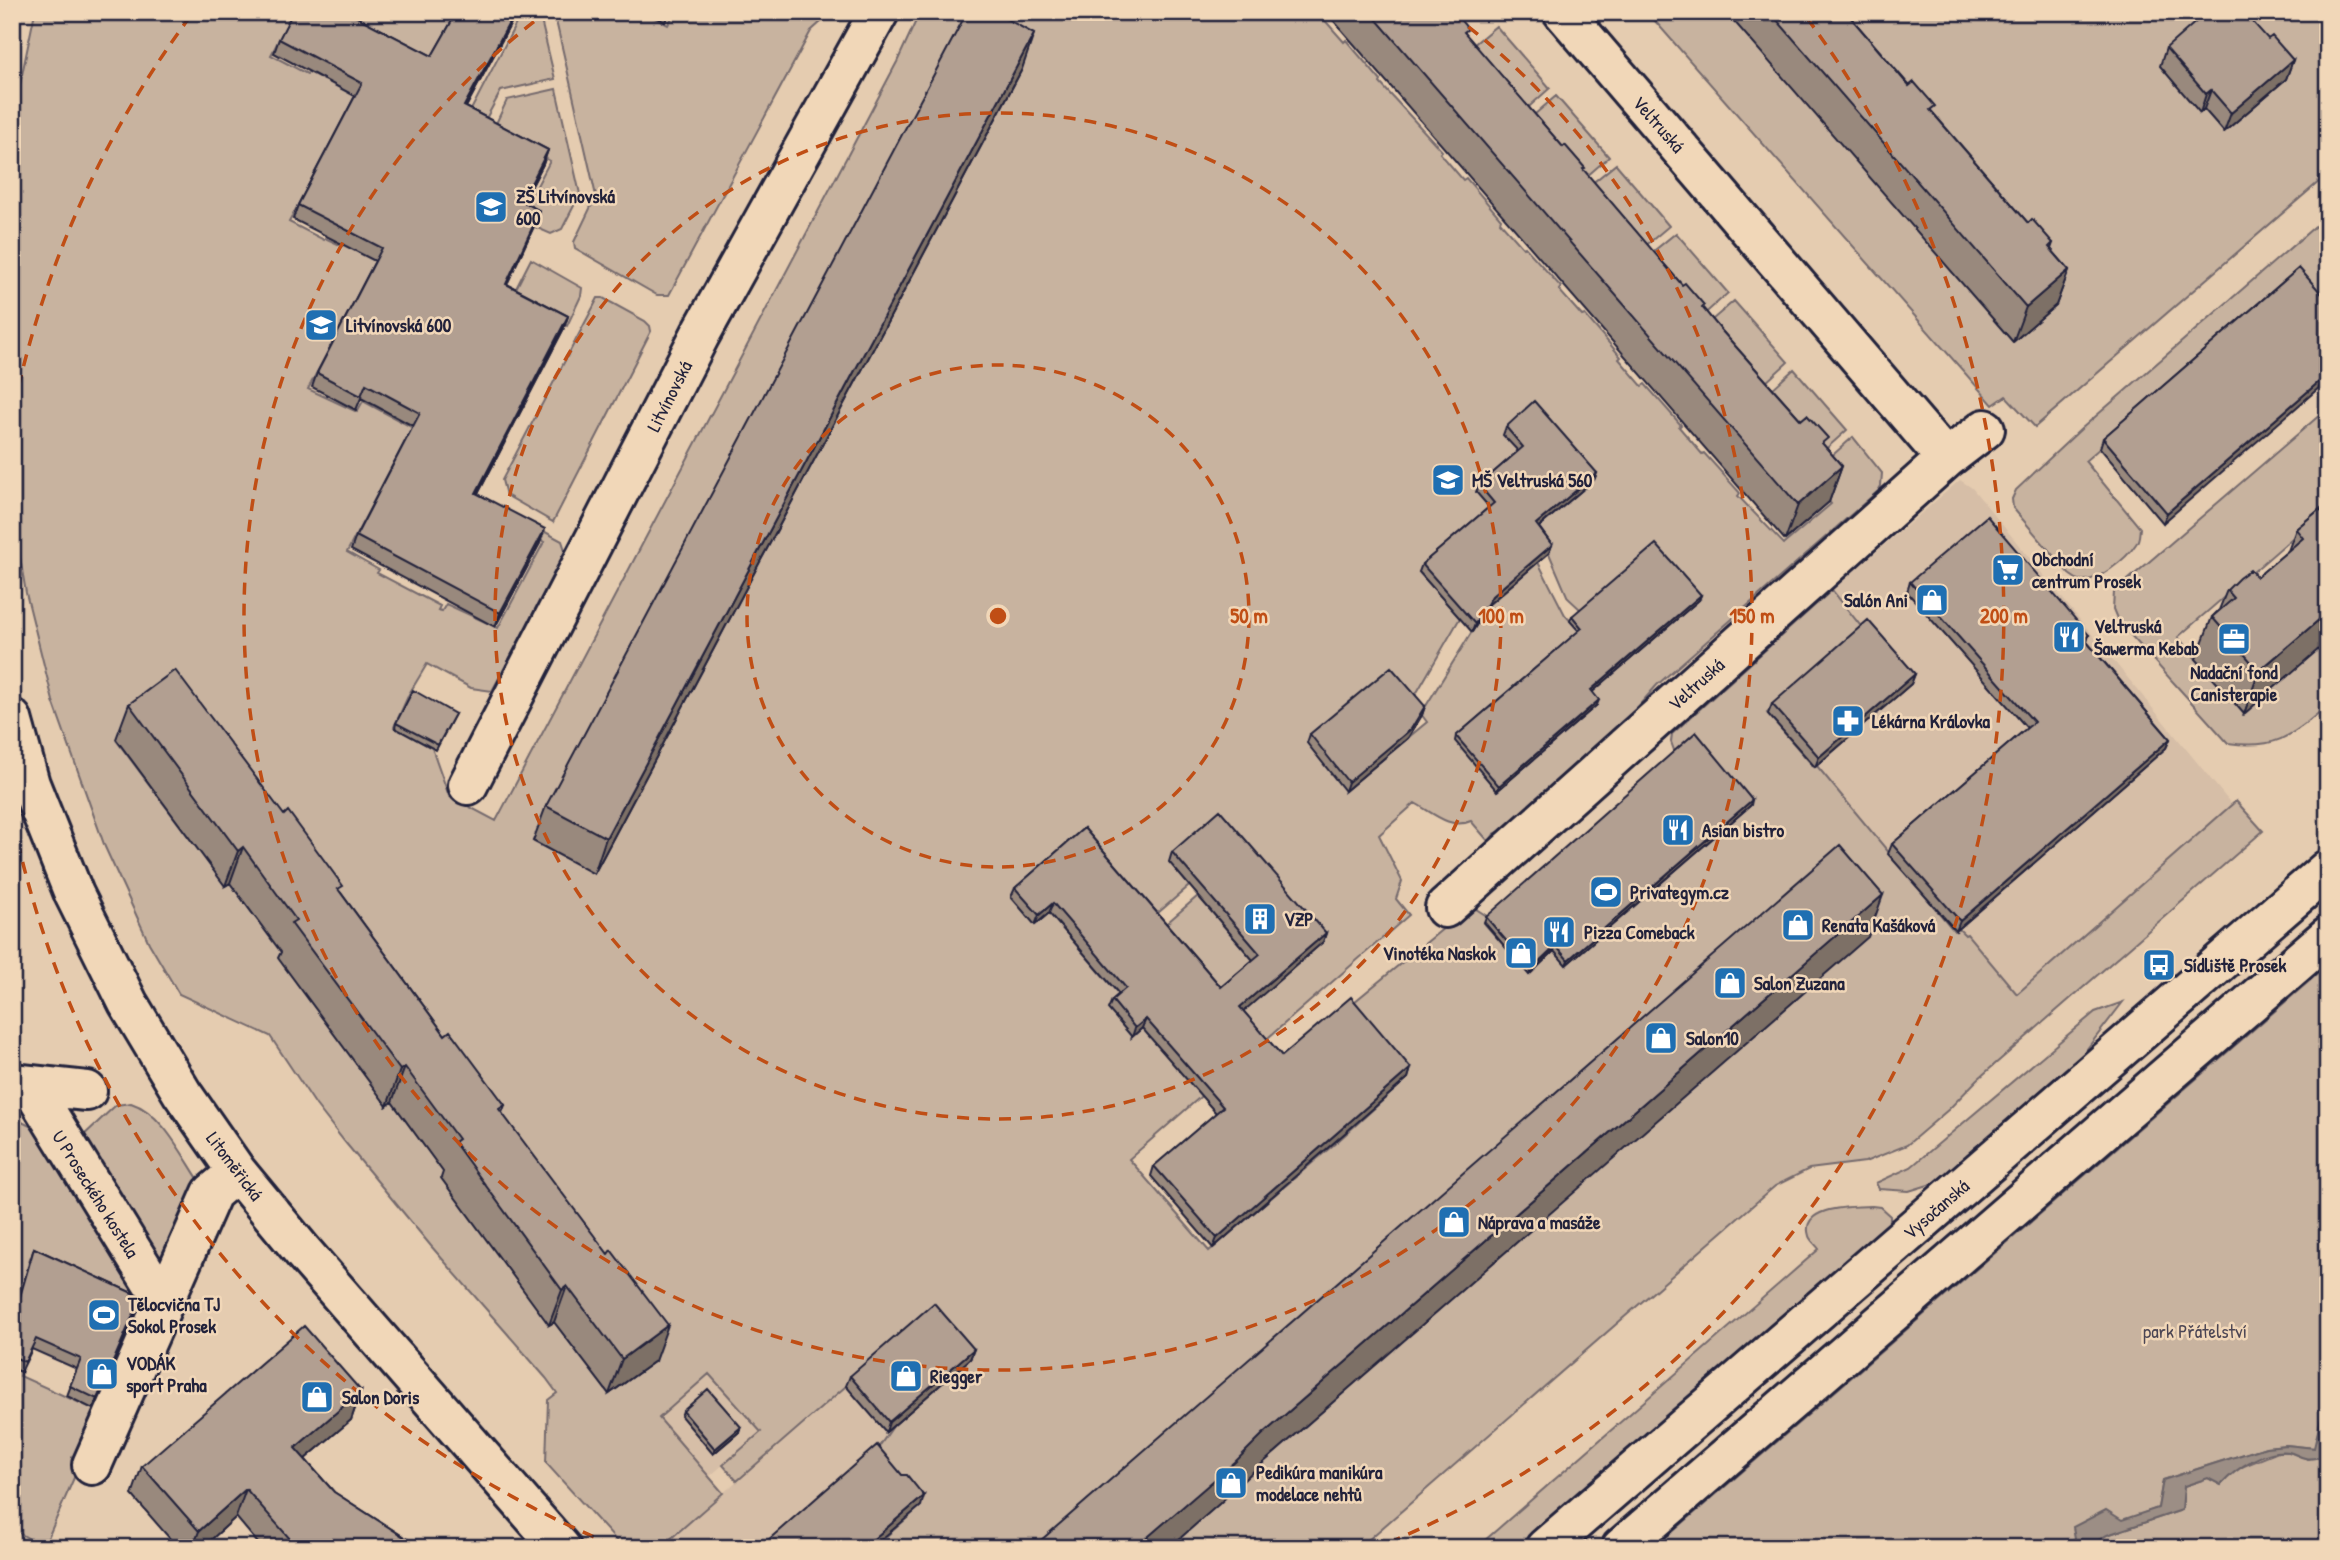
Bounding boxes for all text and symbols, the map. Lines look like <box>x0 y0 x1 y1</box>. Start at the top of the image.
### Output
street label: Veltruská <box>1627 90 1691 158</box>
place label: ZŠ Litvínovská 600 <box>516 183 615 231</box>
school or university icon: ZŠ Litvínovská 600 <box>472 188 510 226</box>
school or university icon: Litvínovská 600 <box>302 306 340 344</box>
place label: Litvínovská 600 <box>346 312 452 338</box>
street label: Litvínovská <box>640 356 698 436</box>
school or university icon: MŠ Veltruská 560 <box>1429 461 1467 499</box>
place label: MŠ Veltruská 560 <box>1472 467 1593 493</box>
place label: Obchodní centrum Prosek <box>2032 546 2141 594</box>
supermarket icon: Obchodní centrum Prosek <box>1989 551 2027 589</box>
shop icon: Salón Ani <box>1913 581 1951 619</box>
place label: Salón Ani <box>1844 587 1908 613</box>
text: 50 m <box>1230 601 1268 630</box>
text: 100 m <box>1478 601 1524 630</box>
text: 150 m <box>1729 601 1775 630</box>
text: 200 m <box>1980 601 2028 630</box>
centre of rings <box>986 604 1010 628</box>
place label: Veltruská Šawerma Kebab <box>2094 613 2199 661</box>
restaurant icon: Veltruská Šawerma Kebab <box>2050 618 2088 656</box>
office icon: Nadační fond Canisterapie <box>2215 620 2253 658</box>
street label: Veltruská <box>1662 651 1730 716</box>
place label: Nadační fond Canisterapie <box>2190 659 2278 708</box>
pharmacy icon: Lékárna Královka <box>1829 702 1867 740</box>
place label: Lékárna Královka <box>1872 708 1991 734</box>
restaurant icon: Asian bistro <box>1659 811 1697 849</box>
place label: Asian bistro <box>1702 817 1784 843</box>
sports icon: Privategym.cz <box>1587 873 1625 911</box>
place label: Privategym.cz <box>1630 879 1730 906</box>
building icon: VZP <box>1241 900 1279 938</box>
place label: VZP <box>1284 906 1313 932</box>
shop icon: Renata Kašáková <box>1779 906 1817 944</box>
place label: Renata Kašáková <box>1822 912 1936 938</box>
restaurant icon: Pizza Comeback <box>1540 913 1578 951</box>
place label: Pizza Comeback <box>1584 919 1695 945</box>
shop icon: Vinotéka Naskok <box>1502 934 1540 972</box>
place label: Vinotéka Naskok <box>1383 940 1496 966</box>
bus stop icon: Sídliště Prosek <box>2140 946 2178 984</box>
place label: Sídliště Prosek <box>2184 952 2286 978</box>
shop icon: Salon Zuzana <box>1711 964 1749 1002</box>
place label: Salon Zuzana <box>1754 970 1845 996</box>
shop icon: Salon10 <box>1642 1019 1680 1057</box>
place label: Salon10 <box>1686 1025 1739 1051</box>
street label: U Proseckého kostela <box>46 1125 146 1263</box>
street label: Litoměřická <box>200 1126 270 1206</box>
street label: Vysočanská <box>1897 1173 1975 1245</box>
shop icon: Náprava a masáže <box>1435 1203 1473 1241</box>
place label: Náprava a masáže <box>1478 1209 1601 1236</box>
place label: Tělocvična TJ Sokol Prosek <box>127 1291 220 1339</box>
sports icon: Tělocvična TJ Sokol Prosek <box>85 1296 123 1334</box>
park label: park Přátelství <box>2143 1318 2247 1344</box>
place label: VODÁK sport Praha <box>126 1350 207 1399</box>
shop icon: VODÁK sport Praha <box>83 1355 121 1393</box>
shop icon: Riegger <box>887 1357 925 1395</box>
place label: Riegger <box>930 1363 983 1390</box>
shop icon: Salon Doris <box>298 1378 336 1416</box>
place label: Salon Doris <box>342 1384 420 1410</box>
place label: Pedikúra manikúra modelace nehtů <box>1256 1459 1383 1507</box>
shop icon: Pedikúra manikúra modelace nehtů <box>1212 1464 1250 1502</box>

